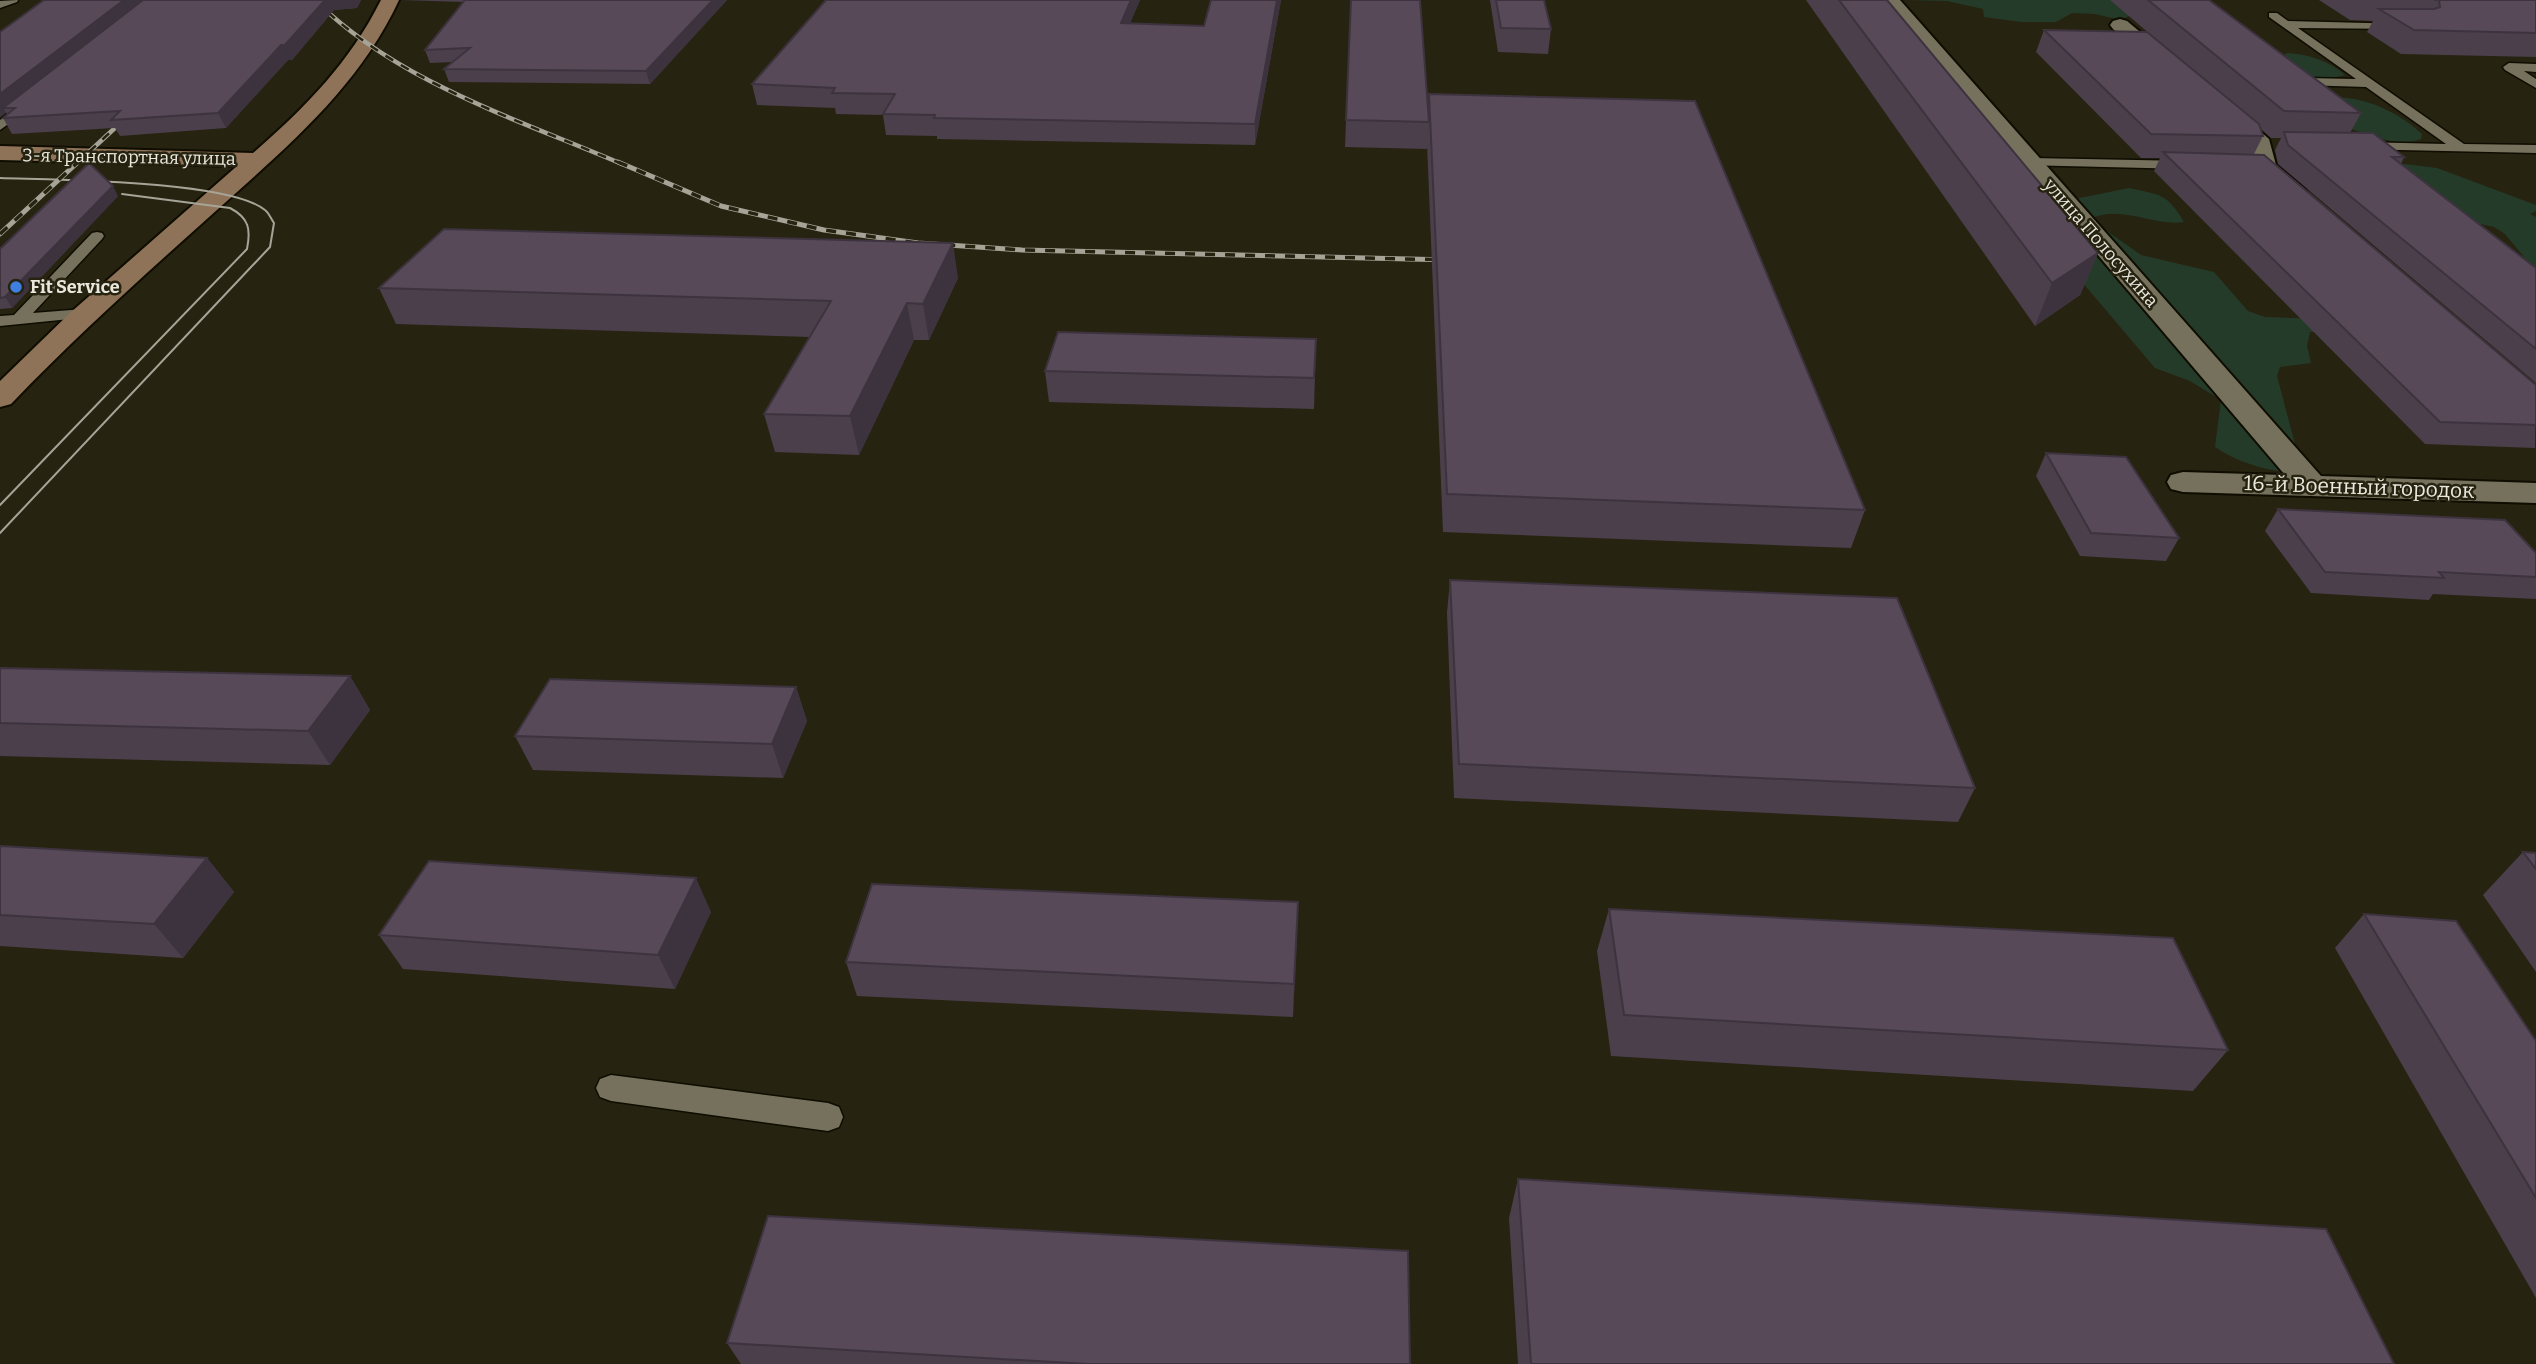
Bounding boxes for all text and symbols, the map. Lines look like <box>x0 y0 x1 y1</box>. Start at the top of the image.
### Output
street label: 3-я Транспортная улица <box>22 144 236 170</box>
street label: улица Полосухина <box>2039 173 2163 312</box>
place label: Fit Service <box>30 276 120 298</box>
marker: Fit Service <box>8 279 24 295</box>
street label: 16-й Военный городок <box>2243 470 2475 504</box>

